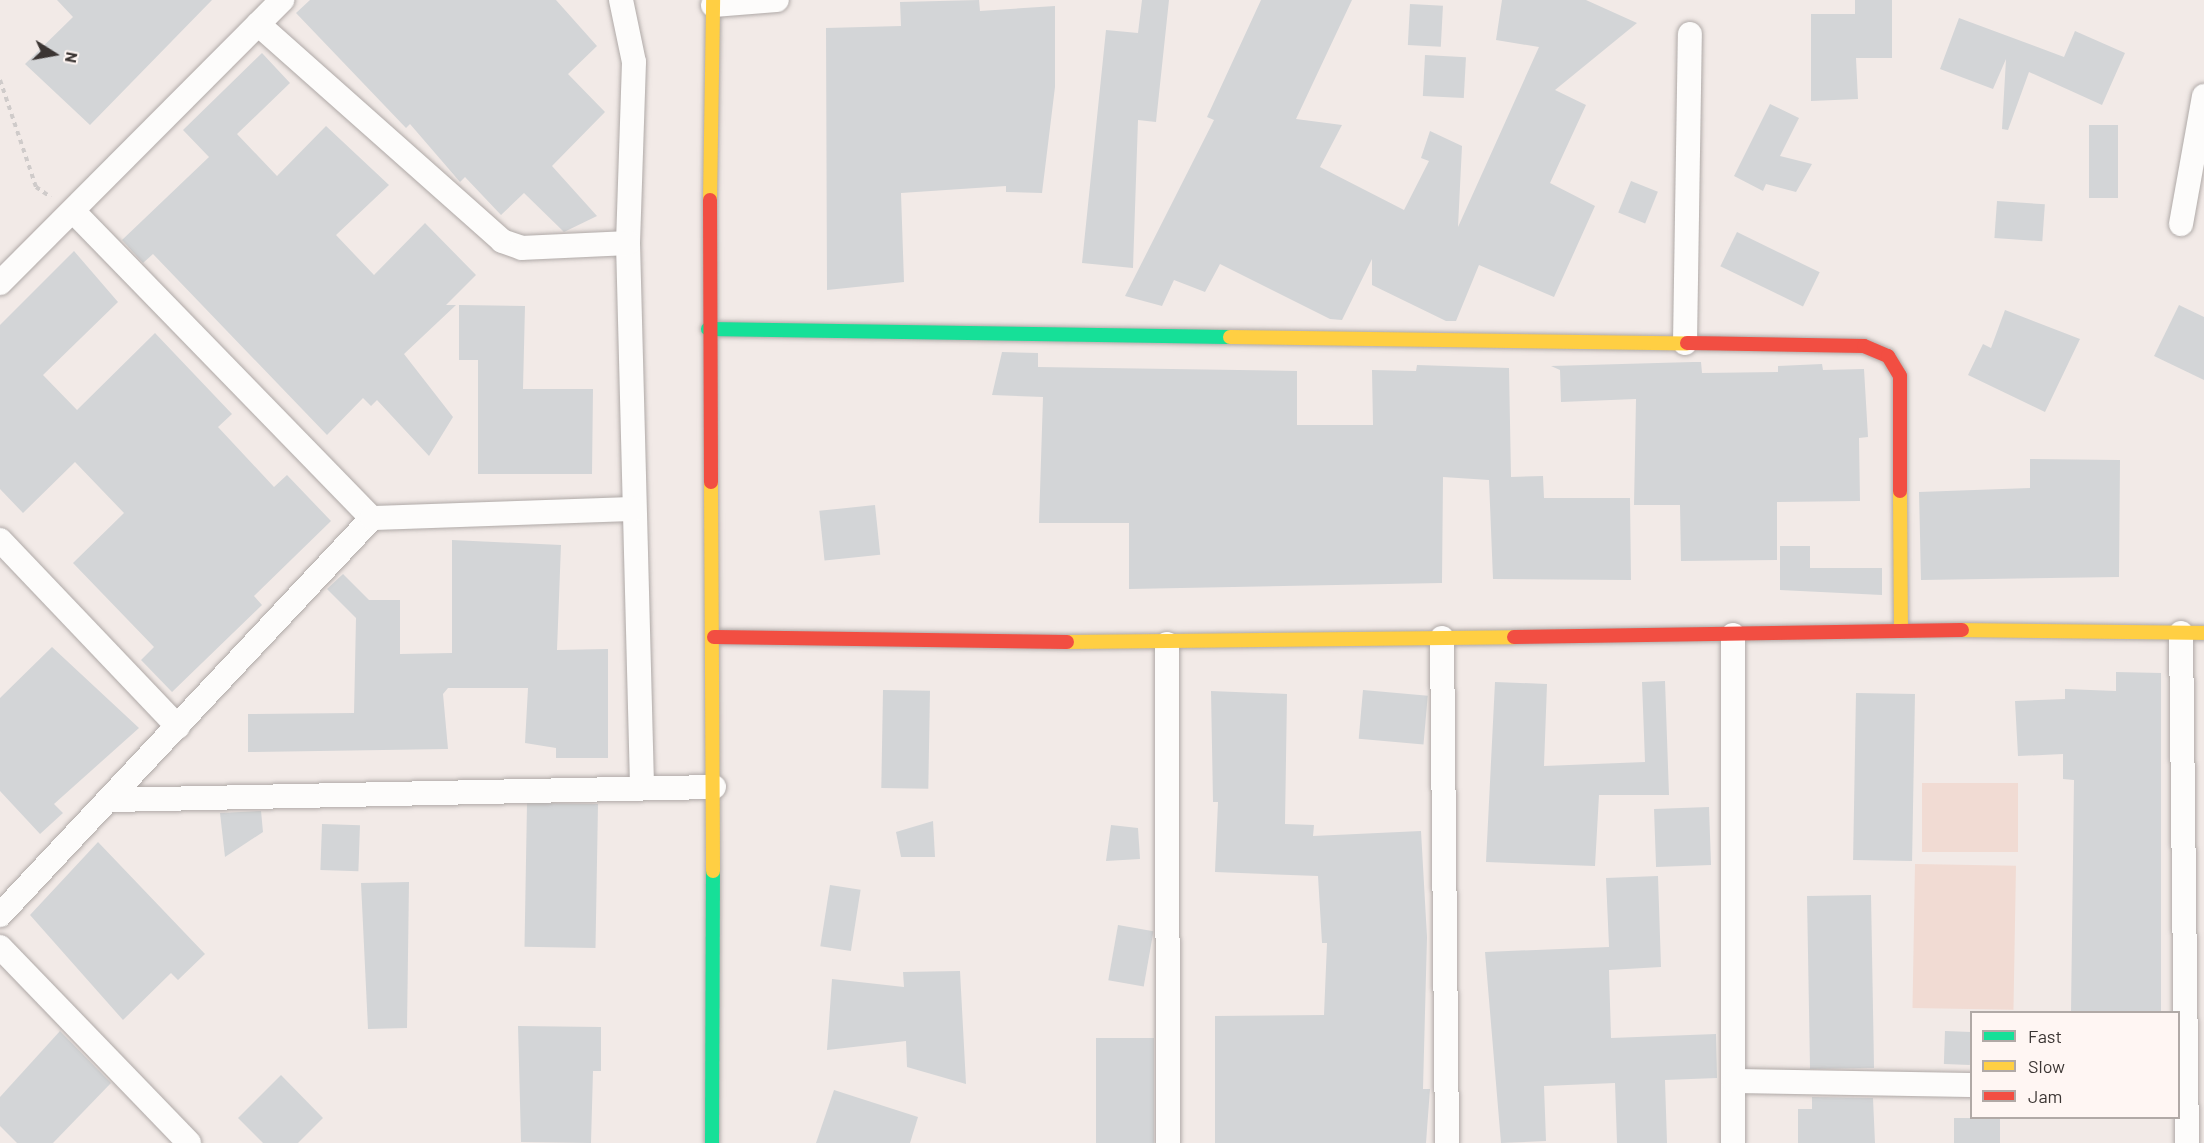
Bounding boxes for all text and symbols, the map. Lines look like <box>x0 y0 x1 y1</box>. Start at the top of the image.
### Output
north arrow <box>24 24 84 84</box>
text: N <box>62 50 83 65</box>
legend <box>1970 1011 2180 1119</box>
text: Fast <box>2028 1025 2062 1047</box>
text: Slow <box>2028 1055 2065 1077</box>
text: Jam <box>2028 1085 2062 1107</box>

